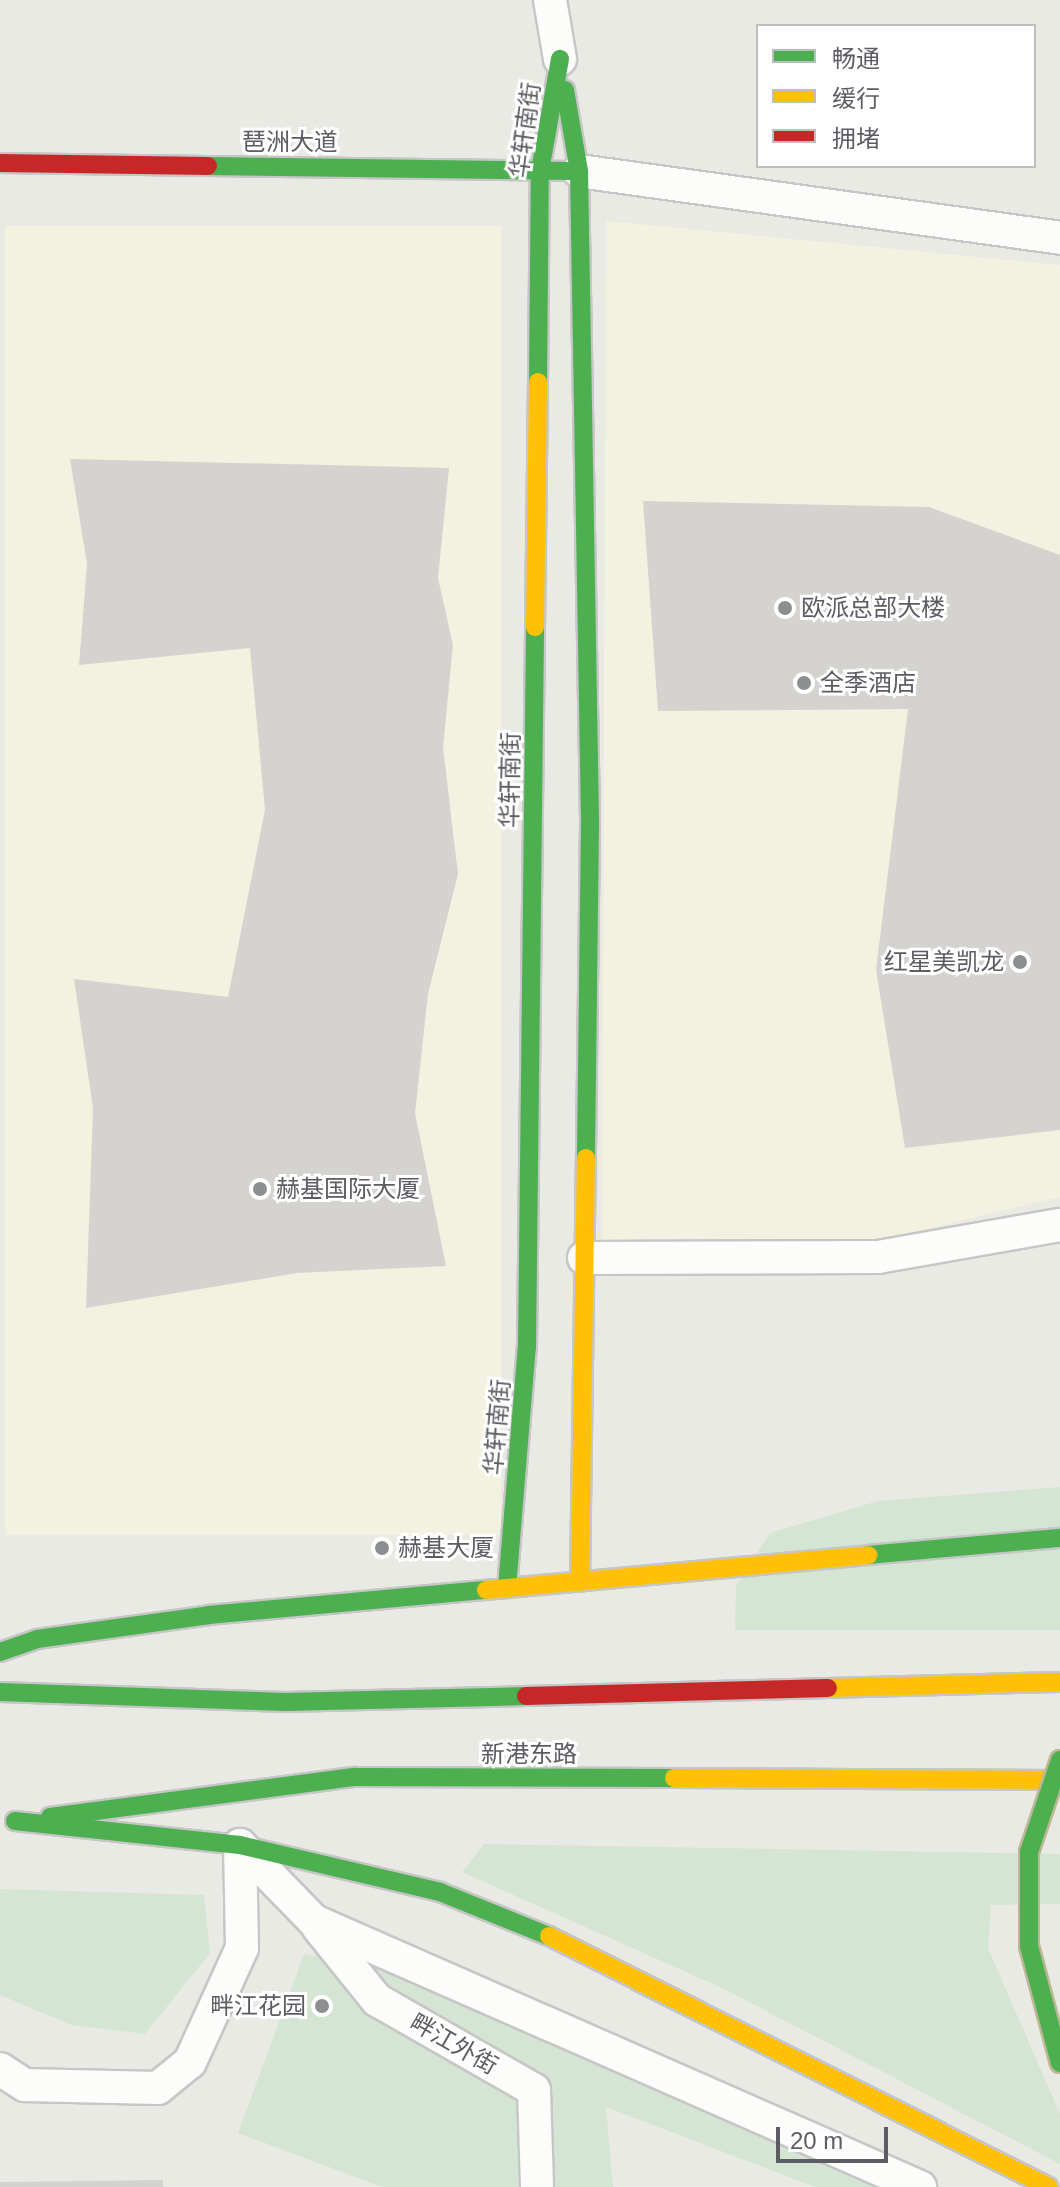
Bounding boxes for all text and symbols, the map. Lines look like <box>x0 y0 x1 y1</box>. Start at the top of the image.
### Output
legend <box>756 24 1036 168</box>
text: 畅通 <box>832 45 880 72</box>
street label: 华轩南街 <box>504 80 546 180</box>
text: 缓行 <box>832 85 880 112</box>
text: 拥堵 <box>832 125 880 152</box>
street label: 琶洲大道 <box>242 128 338 156</box>
place label: 欧派总部大楼 <box>801 594 945 622</box>
marker: 欧派总部大楼 <box>776 599 794 617</box>
place label: 全季酒店 <box>820 669 916 697</box>
marker: 全季酒店 <box>795 674 813 692</box>
street label: 华轩南街 <box>495 732 525 828</box>
place label: 红星美凯龙 <box>884 948 1004 976</box>
marker: 红星美凯龙 <box>1011 953 1029 971</box>
place label: 赫基国际大厦 <box>276 1175 420 1203</box>
marker: 赫基国际大厦 <box>251 1180 269 1198</box>
street label: 华轩南街 <box>478 1378 516 1476</box>
place label: 赫基大厦 <box>398 1534 494 1562</box>
marker: 赫基大厦 <box>373 1539 391 1557</box>
street label: 新港东路 <box>481 1740 577 1768</box>
place label: 畔江花园 <box>210 1992 306 2020</box>
marker: 畔江花园 <box>313 1997 331 2015</box>
street label: 畔江外街 <box>405 2008 503 2080</box>
scale bar <box>780 2111 892 2161</box>
text: 20 m <box>790 2127 843 2154</box>

